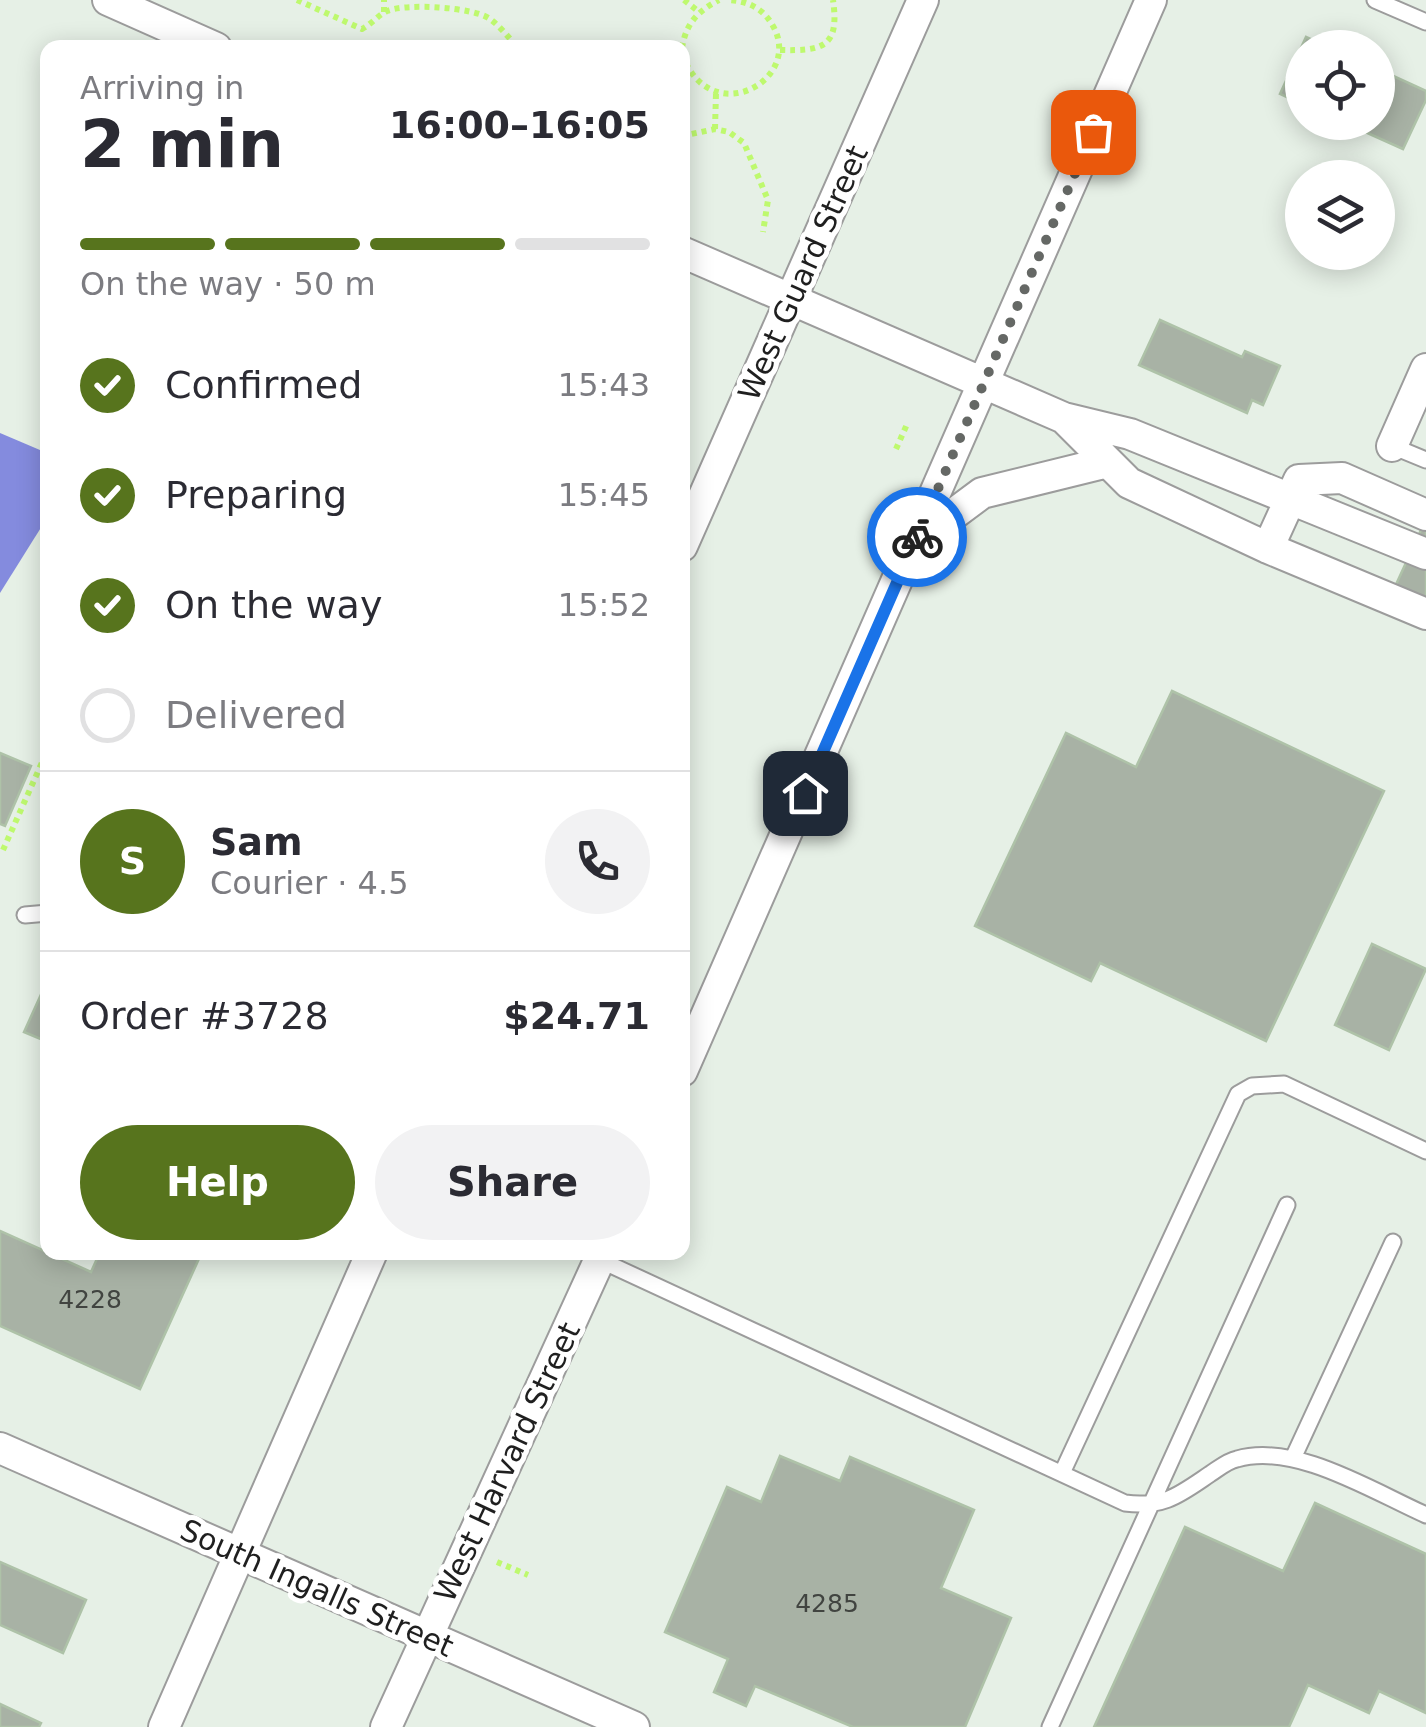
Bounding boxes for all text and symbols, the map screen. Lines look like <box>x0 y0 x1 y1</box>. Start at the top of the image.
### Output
map controls <box>1285 30 1395 270</box>
button: locate <box>1285 30 1395 140</box>
text: Arriving in <box>80 69 244 107</box>
pin <box>1051 90 1136 175</box>
text: 16:00–16:05 <box>389 103 650 147</box>
icon: bag <box>1066 105 1121 160</box>
text: 2 min <box>80 107 284 182</box>
street label: West Guard Street <box>731 140 875 406</box>
button: layers <box>1285 160 1395 270</box>
text: On the way · 50 m <box>80 265 376 303</box>
icon: check <box>80 358 135 413</box>
text: Confirmed <box>165 363 362 407</box>
text: 15:43 <box>558 366 650 404</box>
icon: check <box>80 468 135 523</box>
text: Preparing <box>165 473 347 517</box>
text: 15:45 <box>558 476 650 514</box>
courier <box>867 487 967 587</box>
icon: bike <box>890 510 945 565</box>
icon: check <box>80 578 135 633</box>
text: On the way <box>165 583 382 627</box>
text: 15:52 <box>558 586 650 624</box>
text: Delivered <box>165 693 347 737</box>
pin <box>763 751 848 836</box>
icon: home <box>778 766 833 821</box>
button: phone <box>545 809 650 914</box>
text: Sam <box>210 820 303 864</box>
text: S <box>119 839 146 883</box>
text: Courier · 4.5 <box>210 864 409 902</box>
text: Order #3728 <box>80 994 329 1038</box>
text: $24.71 <box>503 994 650 1038</box>
button: Help <box>80 1125 355 1240</box>
button: Share <box>375 1125 650 1240</box>
house number: 4228 <box>58 1285 122 1314</box>
street label: West Harvard Street <box>427 1317 587 1607</box>
street label: South Ingalls Street <box>175 1512 459 1664</box>
house number: 4285 <box>795 1589 859 1618</box>

